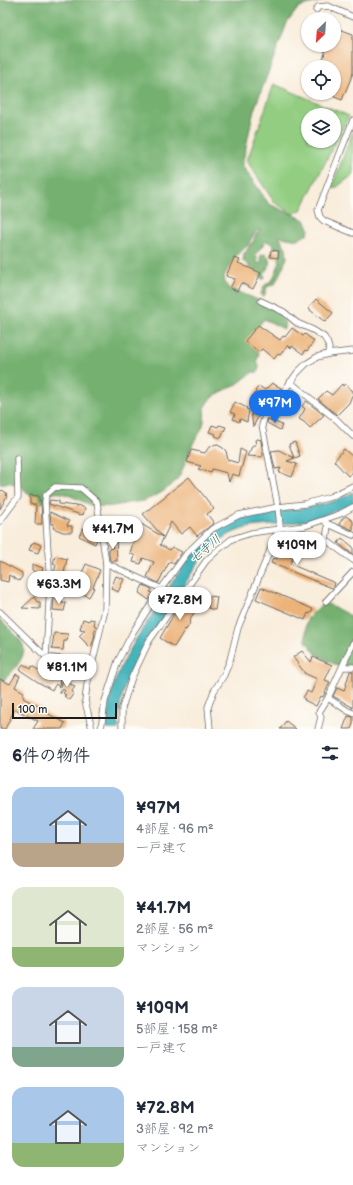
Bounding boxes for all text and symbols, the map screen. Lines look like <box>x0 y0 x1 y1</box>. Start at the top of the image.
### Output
north arrow <box>301 12 341 52</box>
map controls <box>301 12 341 148</box>
button: locate <box>301 60 341 100</box>
button: layers <box>301 108 341 148</box>
pin: ¥97M <box>251 390 299 424</box>
text: ¥97M <box>258 395 292 411</box>
pin: ¥41.7M <box>80 516 146 550</box>
text: ¥41.7M <box>92 521 134 537</box>
water label: 七寺川 <box>187 532 224 567</box>
pin: ¥109M <box>269 532 325 566</box>
text: ¥109M <box>277 537 317 553</box>
pin: ¥63.3M <box>26 571 92 605</box>
text: ¥63.3M <box>36 576 82 592</box>
pin: ¥72.8M <box>147 587 213 621</box>
text: ¥72.8M <box>158 592 202 608</box>
pin: ¥81.1M <box>34 654 100 688</box>
text: ¥81.1M <box>47 659 87 675</box>
scale bar <box>12 701 117 720</box>
text: 100 m <box>18 703 47 716</box>
icon: filters <box>319 742 341 764</box>
text: 6件の物件 <box>12 746 90 766</box>
text: ¥97M <box>136 798 180 818</box>
icon: home <box>44 803 92 851</box>
text: 4部屋 · 96 m² <box>136 821 214 837</box>
text: 一戸建て <box>136 840 188 856</box>
text: ¥41.7M <box>136 898 191 918</box>
icon: home <box>44 903 92 951</box>
text: 2部屋 · 56 m² <box>136 921 213 937</box>
text: マンション <box>136 940 200 956</box>
text: ¥109M <box>136 998 189 1018</box>
icon: home <box>44 1003 92 1051</box>
text: 5部屋 · 158 m² <box>136 1021 218 1037</box>
text: 一戸建て <box>136 1040 188 1056</box>
text: ¥72.8M <box>136 1098 195 1118</box>
icon: home <box>44 1103 92 1151</box>
text: 3部屋 · 92 m² <box>136 1121 214 1137</box>
text: マンション <box>136 1140 200 1156</box>

